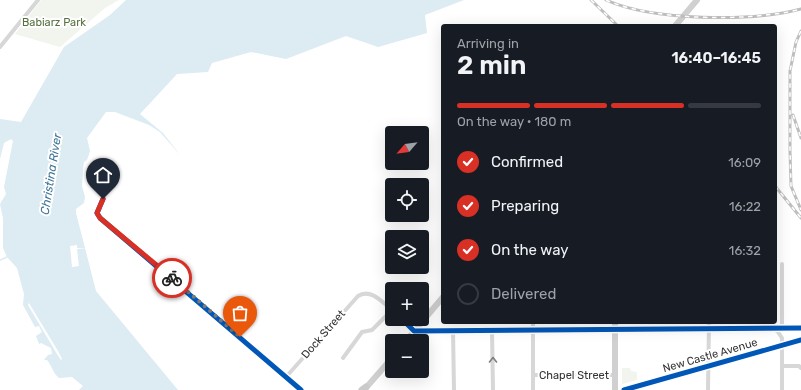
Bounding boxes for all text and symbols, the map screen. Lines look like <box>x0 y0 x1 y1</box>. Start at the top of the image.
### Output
park label: Babiarz Park <box>22 16 86 29</box>
text: Arriving in <box>457 36 519 51</box>
text: 16:40–16:45 <box>671 49 761 67</box>
text: 2 min <box>457 50 526 81</box>
text: On the way · 180 m <box>457 114 571 129</box>
north arrow <box>385 126 429 170</box>
map controls <box>385 126 429 378</box>
water label: Christina River <box>38 132 64 216</box>
icon: check <box>457 151 479 173</box>
text: Confirmed <box>491 153 563 171</box>
text: 16:09 <box>728 155 761 170</box>
pin <box>86 158 120 199</box>
icon: home <box>92 164 114 186</box>
button: locate <box>385 178 429 222</box>
icon: check <box>457 195 479 217</box>
text: Preparing <box>491 197 559 215</box>
text: 16:22 <box>729 199 761 214</box>
button: layers <box>385 230 429 274</box>
icon: check <box>457 239 479 261</box>
text: On the way <box>491 241 569 259</box>
text: 16:32 <box>729 243 761 258</box>
courier <box>152 258 192 298</box>
icon: bike <box>161 267 183 289</box>
button: + <box>385 282 429 326</box>
text: Delivered <box>491 285 556 303</box>
pin <box>223 296 257 337</box>
icon: bag <box>229 302 251 324</box>
street label: Dock Street <box>299 307 348 361</box>
button: − <box>385 334 429 378</box>
street label: New Castle Avenue <box>661 336 759 375</box>
one-way arrow <box>488 357 497 363</box>
street label: Chapel Street <box>539 369 610 382</box>

